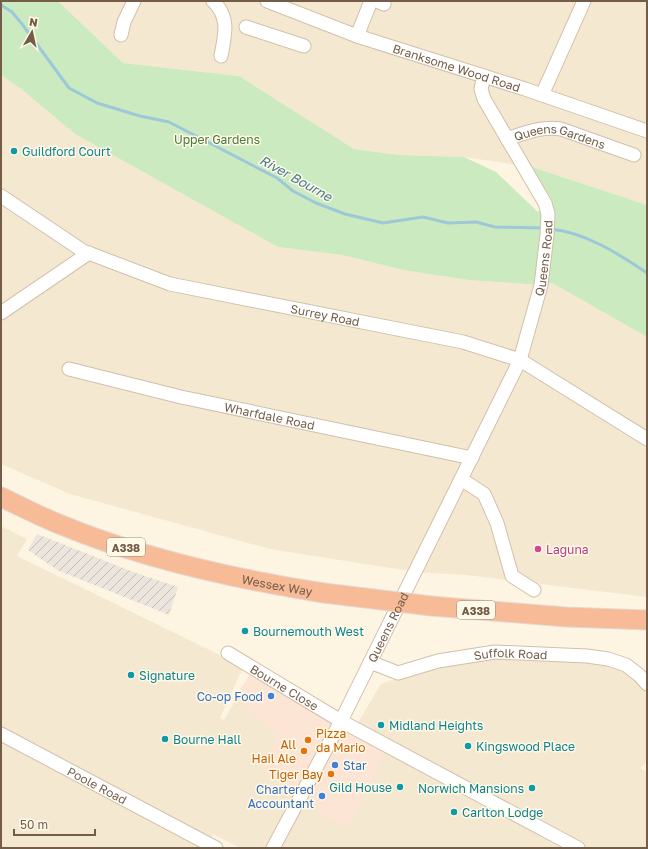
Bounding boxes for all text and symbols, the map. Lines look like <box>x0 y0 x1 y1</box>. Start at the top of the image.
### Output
north arrow <box>12 12 52 52</box>
text: N <box>28 15 39 29</box>
street label: Branksome Wood Road <box>391 40 522 95</box>
street label: Queens Gardens <box>512 121 608 152</box>
park label: Upper Gardens <box>174 132 260 147</box>
place label: Guildford Court <box>22 144 111 159</box>
marker: Guildford Court <box>9 146 19 156</box>
water label: River Bourne <box>257 152 336 205</box>
street label: Queens Road <box>531 220 555 298</box>
street label: Surrey Road <box>289 301 361 329</box>
street label: Wharfdale Road <box>223 399 316 432</box>
road number: A338 <box>107 538 145 556</box>
place label: Laguna <box>546 542 589 557</box>
marker: Laguna <box>533 544 543 554</box>
street label: Wessex Way <box>241 571 314 599</box>
street label: Queens Road <box>364 589 411 664</box>
road number: A338 <box>457 601 495 619</box>
place label: Bournemouth West <box>253 624 364 639</box>
marker: Bournemouth West <box>240 626 250 636</box>
street label: Suffolk Road <box>473 644 548 663</box>
street label: Bourne Close <box>248 661 321 713</box>
place label: Signature <box>139 668 195 683</box>
marker: Signature <box>126 670 136 680</box>
place label: Co-op Food <box>197 689 263 704</box>
marker: Co-op Food <box>266 691 276 701</box>
place label: Midland Heights <box>389 718 483 733</box>
marker: Midland Heights <box>376 720 386 730</box>
place label: Pizza da Mario <box>316 726 365 755</box>
place label: Bourne Hall <box>173 732 241 747</box>
marker: Bourne Hall <box>160 734 170 744</box>
marker: Pizza da Mario <box>303 735 313 745</box>
place label: All Hail Ale <box>252 737 296 766</box>
place label: Kingswood Place <box>476 739 575 754</box>
marker: Kingswood Place <box>463 741 473 751</box>
marker: All Hail Ale <box>299 746 309 756</box>
place label: Star <box>343 758 367 773</box>
marker: Star <box>330 760 340 770</box>
street label: Poole Road <box>65 763 130 807</box>
place label: Tiger Bay <box>269 767 323 782</box>
marker: Tiger Bay <box>326 769 336 779</box>
place label: Gild House <box>329 780 392 795</box>
place label: Norwich Mansions <box>418 781 524 796</box>
place label: Chartered Accountant <box>248 782 314 811</box>
marker: Gild House <box>395 782 405 792</box>
marker: Norwich Mansions <box>527 783 537 793</box>
marker: Chartered Accountant <box>317 791 327 801</box>
place label: Carlton Lodge <box>462 805 543 820</box>
marker: Carlton Lodge <box>449 807 459 817</box>
scale bar <box>14 811 95 837</box>
text: 50 m <box>20 817 48 832</box>

